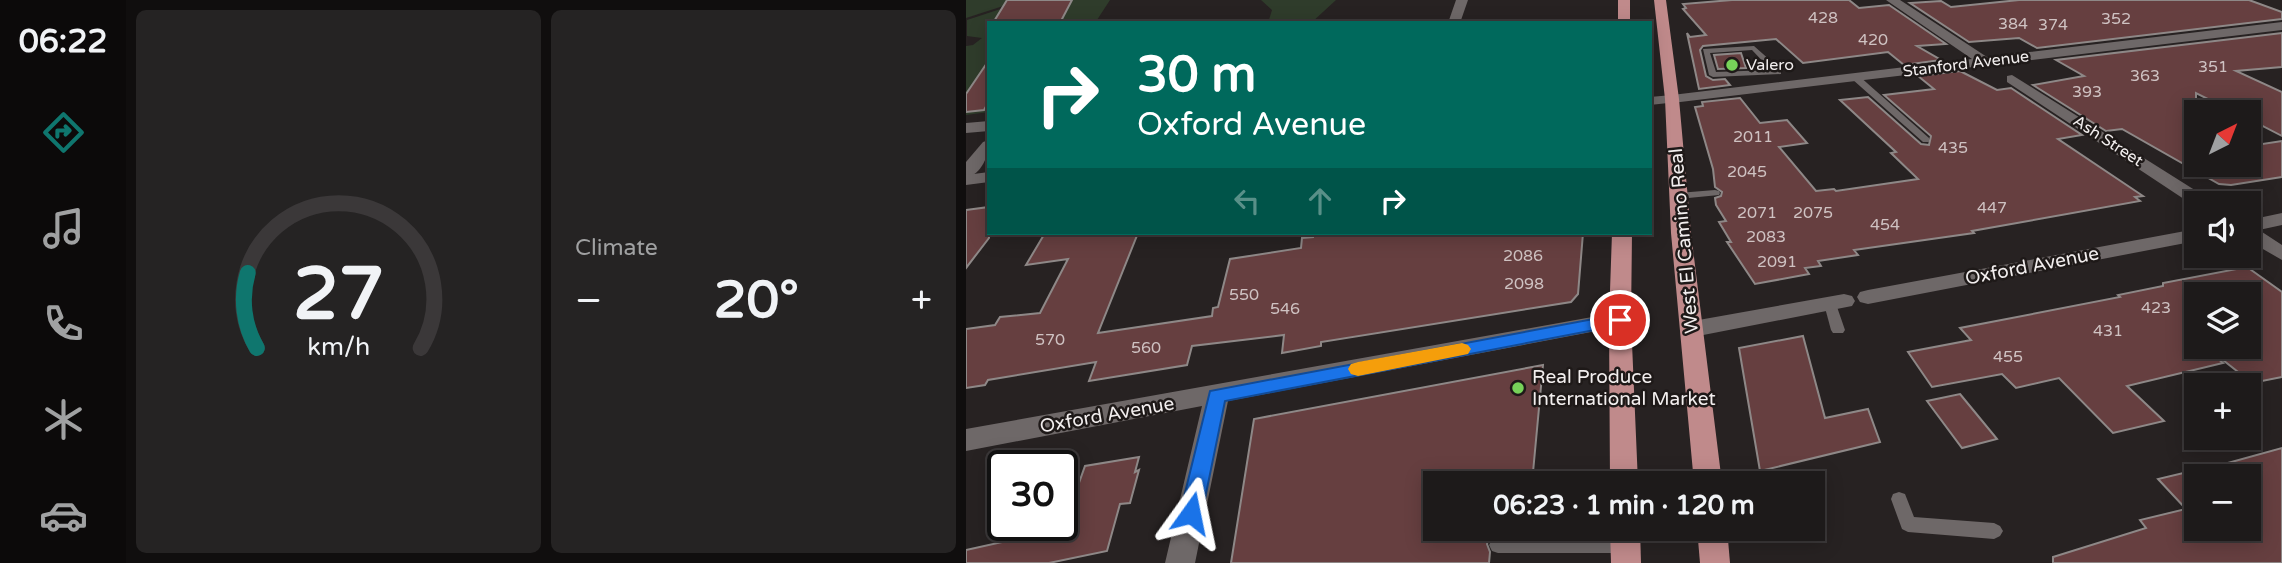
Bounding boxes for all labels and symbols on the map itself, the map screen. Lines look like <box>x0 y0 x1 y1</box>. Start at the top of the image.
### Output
house number: 428 <box>1808 8 1838 28</box>
house number: 352 <box>2101 9 2131 29</box>
house number: 384 <box>1998 14 2028 34</box>
house number: 374 <box>2038 15 2068 35</box>
house number: 420 <box>1858 30 1888 50</box>
street label: Stanford Avenue <box>1902 46 2030 82</box>
place label: Valero <box>1746 55 1794 75</box>
marker: Valero <box>1724 57 1740 73</box>
house number: 351 <box>2198 57 2228 77</box>
house number: 363 <box>2130 66 2160 86</box>
house number: 393 <box>2072 82 2102 102</box>
north arrow <box>2184 100 2261 177</box>
street label: Ash Street <box>2069 111 2147 171</box>
house number: 2011 <box>1733 127 1773 147</box>
house number: 435 <box>1938 138 1968 158</box>
street label: West El Camino Real <box>1665 147 1703 335</box>
house number: 2045 <box>1727 162 1767 182</box>
house number: 447 <box>1977 198 2007 218</box>
house number: 2071 <box>1737 203 1777 223</box>
house number: 2075 <box>1793 203 1833 223</box>
house number: 454 <box>1870 215 1900 235</box>
house number: 2083 <box>1746 227 1786 247</box>
street label: Oxford Avenue <box>1963 242 2101 290</box>
house number: 2086 <box>1503 246 1543 266</box>
house number: 2091 <box>1757 252 1797 272</box>
house number: 2098 <box>1504 274 1544 294</box>
house number: 550 <box>1229 285 1259 305</box>
pin <box>1590 290 1650 350</box>
house number: 423 <box>2141 298 2171 318</box>
house number: 546 <box>1270 299 1300 319</box>
house number: 431 <box>2093 321 2123 341</box>
house number: 570 <box>1035 330 1065 350</box>
house number: 560 <box>1131 338 1161 358</box>
house number: 455 <box>1993 347 2023 367</box>
place label: Real Produce International Market <box>1532 366 1716 410</box>
marker: Real Produce International Market <box>1510 380 1526 396</box>
street label: Oxford Avenue <box>1038 392 1176 438</box>
speed limit sign: 30 <box>987 450 1078 541</box>
position arrow <box>1154 476 1228 550</box>

